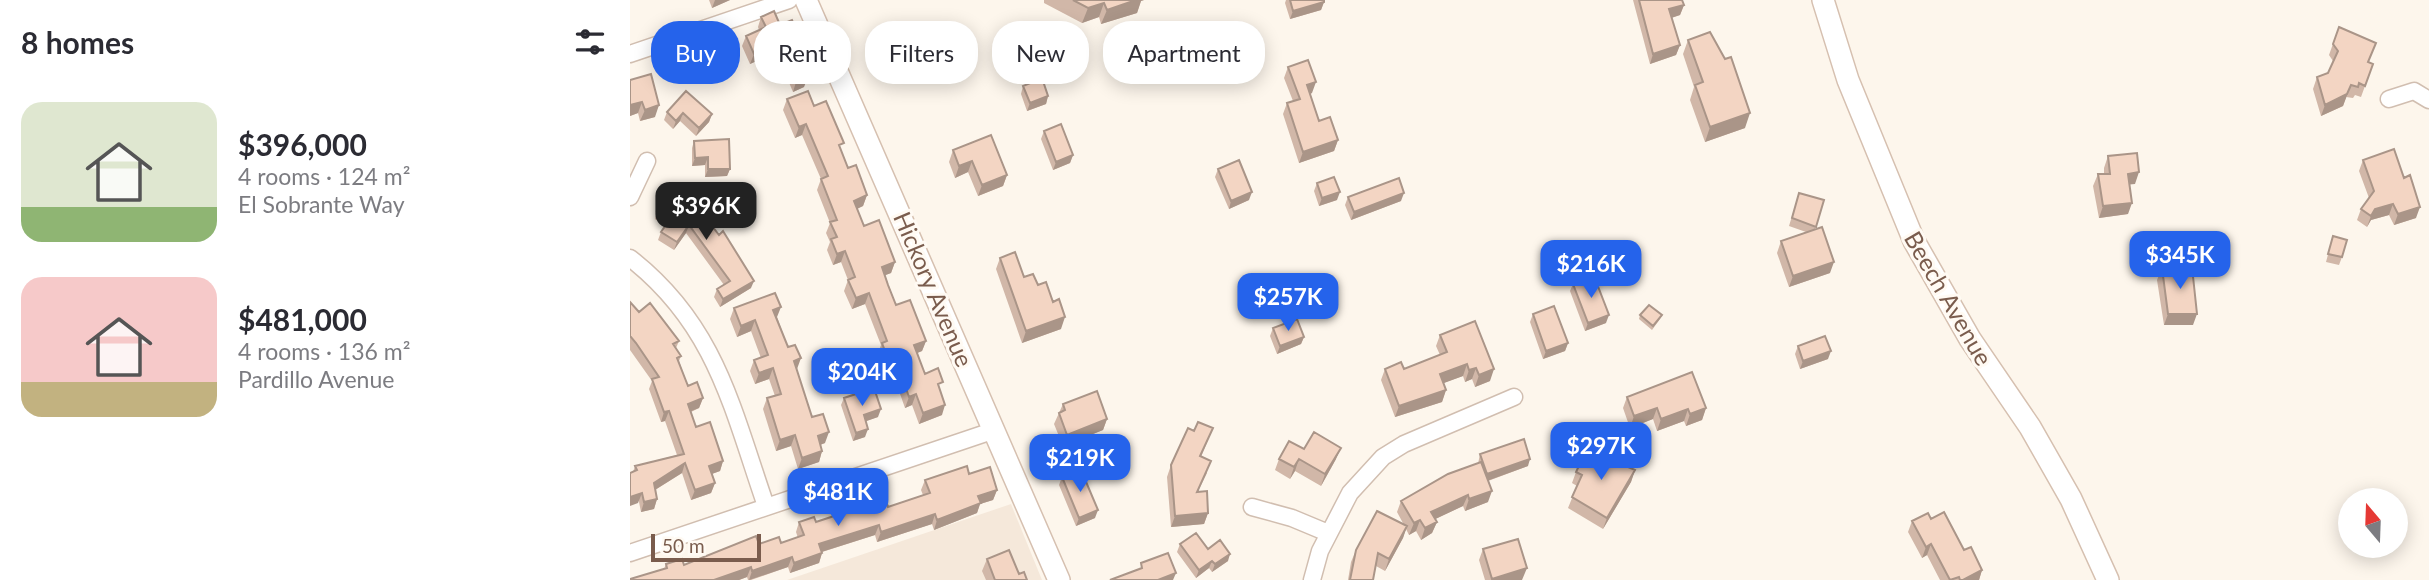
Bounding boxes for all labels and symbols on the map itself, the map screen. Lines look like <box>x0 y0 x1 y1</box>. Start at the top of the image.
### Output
pin: $396K <box>657 182 755 242</box>
street label: Hickory Avenue <box>888 207 980 371</box>
street label: Beech Avenue <box>1899 226 1999 370</box>
pin: $345K <box>2131 232 2229 291</box>
pin: $216K <box>1542 240 1640 300</box>
pin: $257K <box>1239 274 1337 333</box>
pin: $204K <box>813 348 911 408</box>
pin: $297K <box>1552 422 1650 482</box>
pin: $219K <box>1031 434 1129 494</box>
pin: $481K <box>789 468 887 528</box>
north arrow <box>2338 488 2408 558</box>
scale bar <box>651 531 761 563</box>

